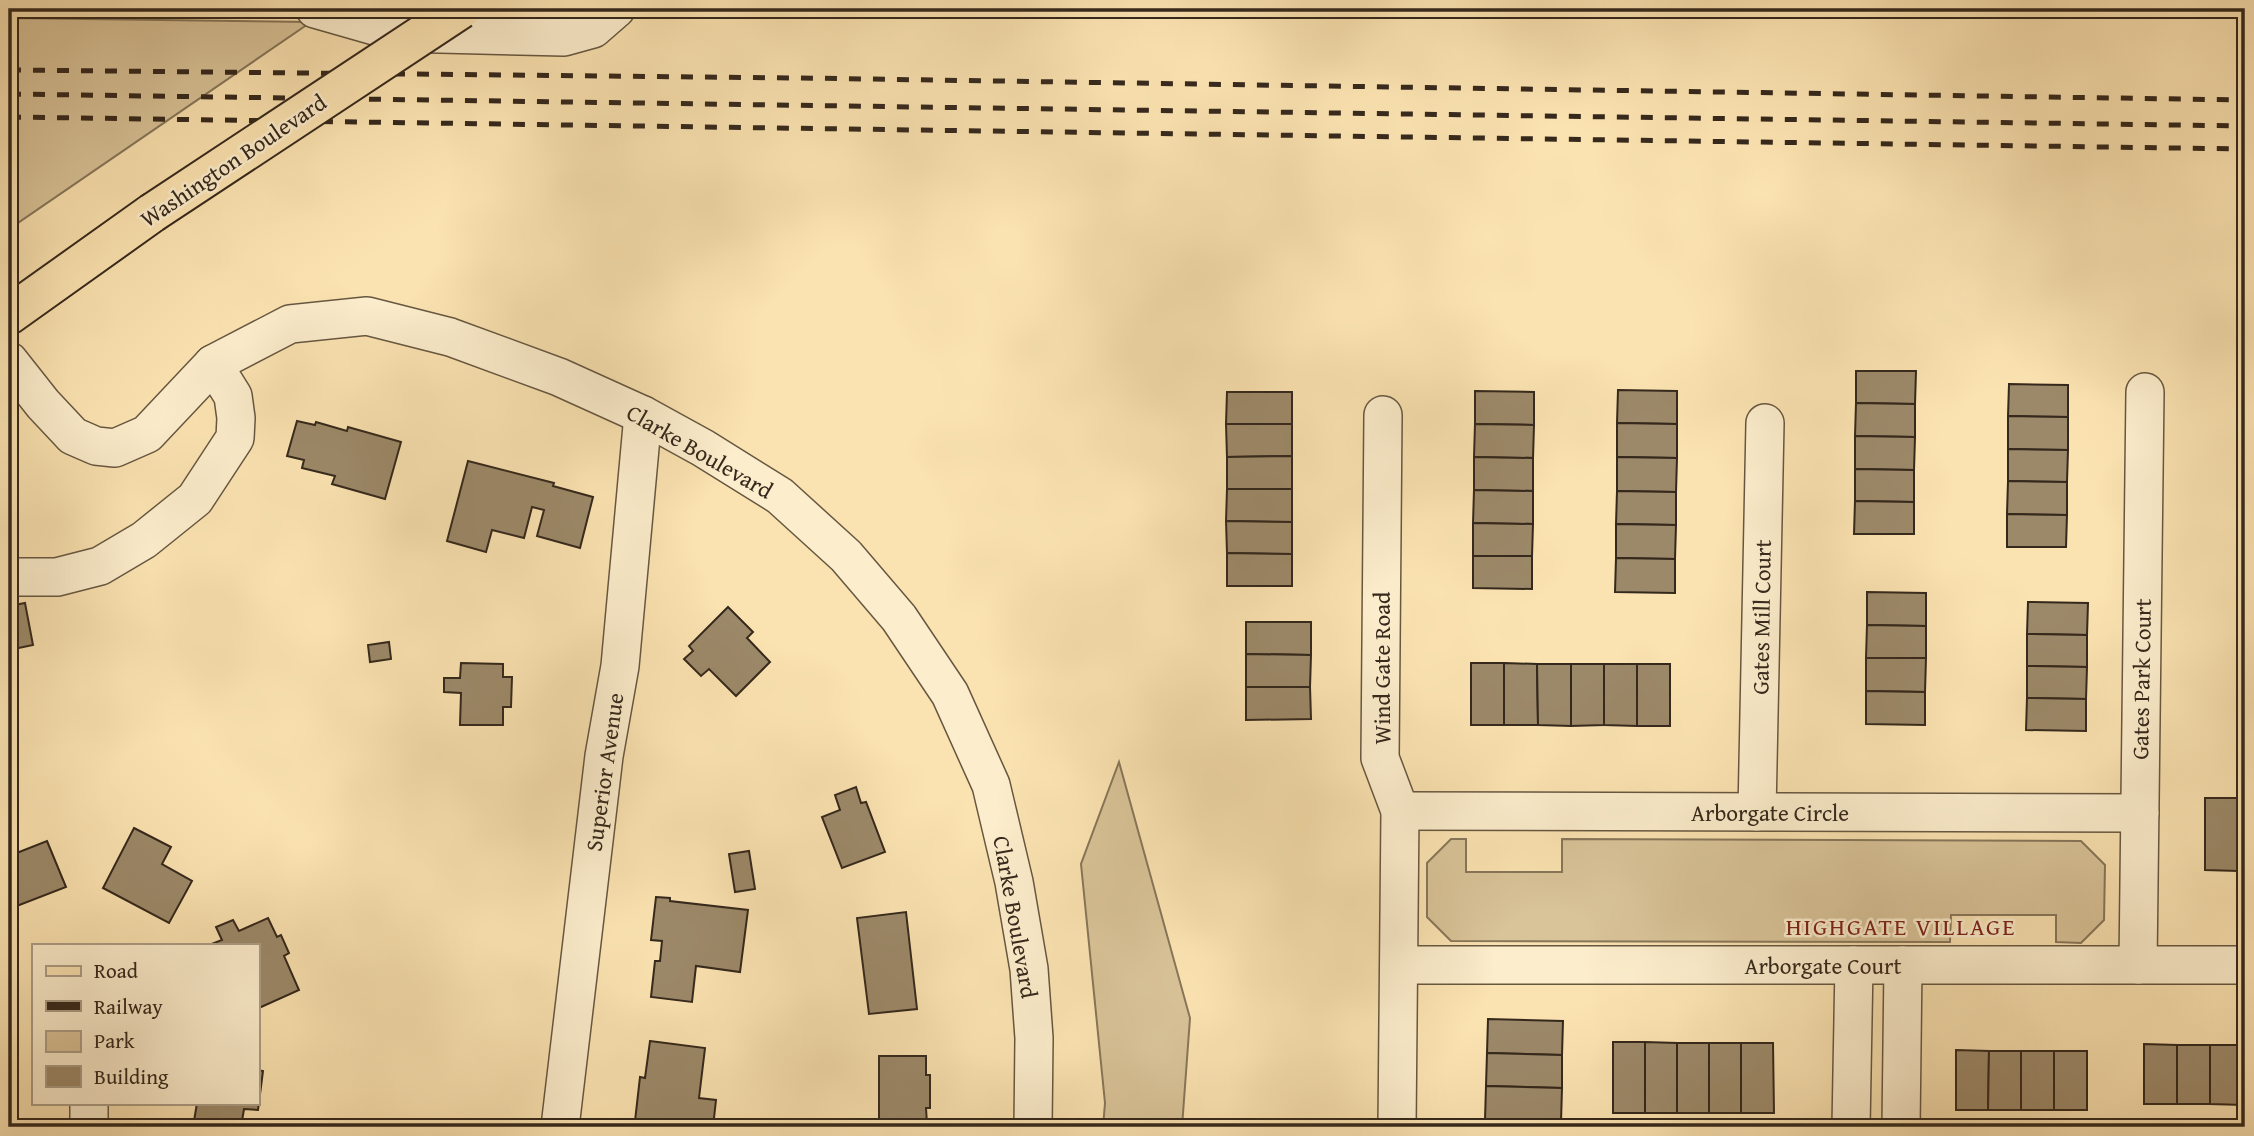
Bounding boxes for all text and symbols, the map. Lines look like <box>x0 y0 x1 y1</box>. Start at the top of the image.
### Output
street label: Washington Boulevard <box>133 85 333 235</box>
street label: Clarke Boulevard <box>621 396 780 507</box>
street label: Gates Mill Court <box>1743 539 1779 695</box>
street label: Wind Gate Road <box>1365 591 1398 744</box>
street label: Gates Park Court <box>2123 598 2159 760</box>
street label: Superior Avenue <box>577 691 631 853</box>
street label: Arborgate Circle <box>1691 796 1849 829</box>
street label: Clarke Boulevard <box>985 833 1047 1001</box>
district label: HIGHGATE VILLAGE <box>1786 909 2016 944</box>
legend <box>32 944 259 1104</box>
street label: Arborgate Court <box>1744 949 1902 982</box>
text: Road <box>94 955 139 986</box>
text: Railway <box>94 991 163 1022</box>
text: Park <box>94 1025 135 1056</box>
text: Building <box>94 1061 169 1092</box>

